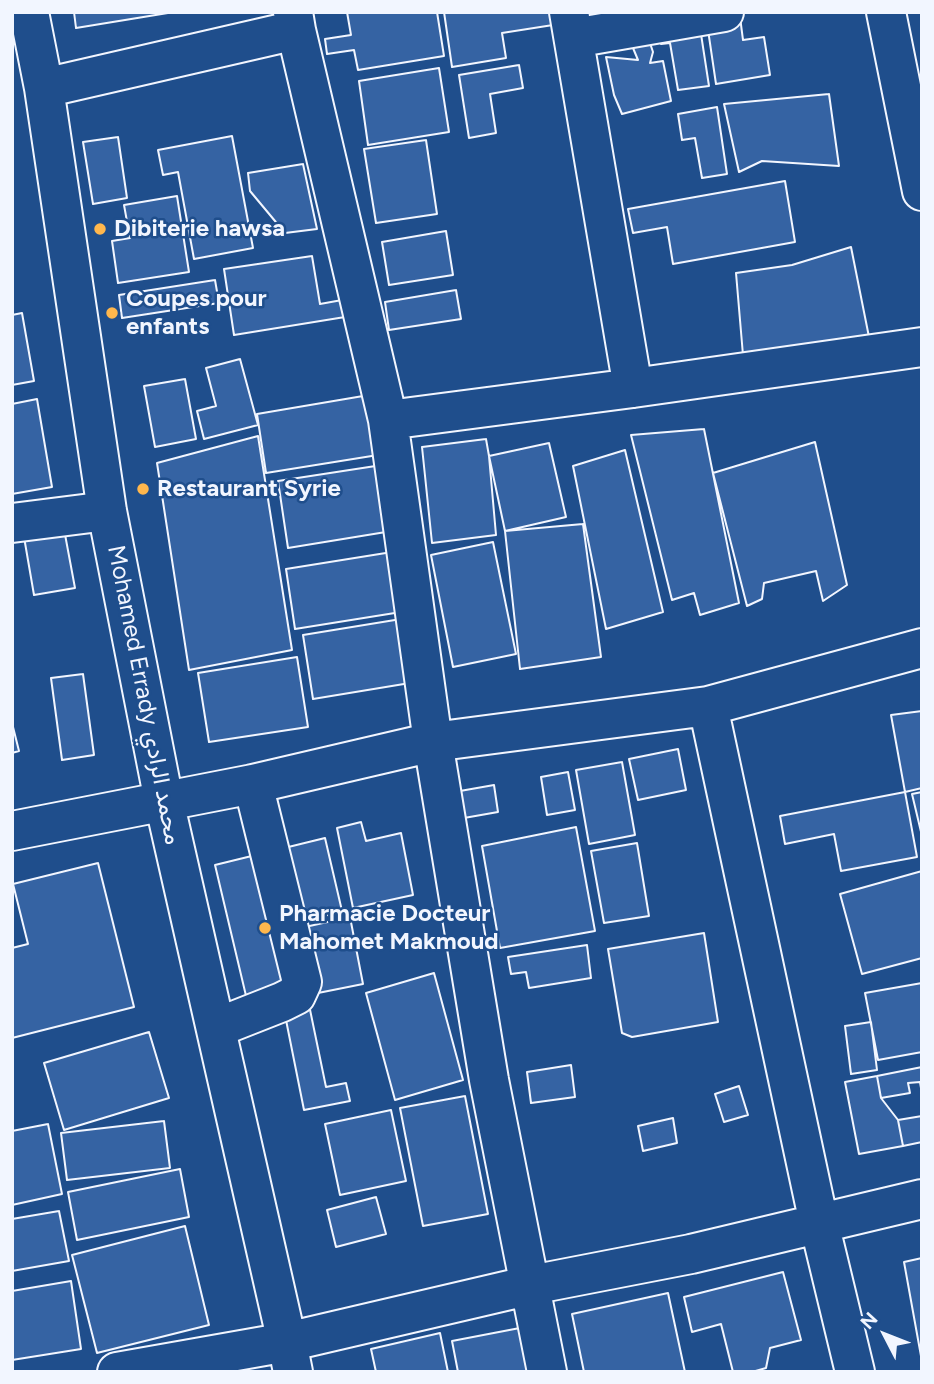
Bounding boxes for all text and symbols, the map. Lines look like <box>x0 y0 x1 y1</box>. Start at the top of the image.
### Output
place label: Dibiterie hawsa <box>114 215 285 243</box>
marker: Dibiterie hawsa <box>92 221 108 237</box>
place label: Coupes pour enfants <box>126 285 267 341</box>
marker: Coupes pour enfants <box>104 305 120 321</box>
place label: Restaurant Syrie <box>157 475 341 503</box>
marker: Restaurant Syrie <box>135 481 151 497</box>
street label: Mohamed Errady محمد الرادي <box>101 543 187 847</box>
place label: Pharmacie Docteur Mahomet Makmoud <box>279 900 499 956</box>
marker: Pharmacie Docteur Mahomet Makmoud <box>257 920 273 936</box>
north arrow <box>850 1300 920 1370</box>
text: N <box>856 1307 882 1334</box>

